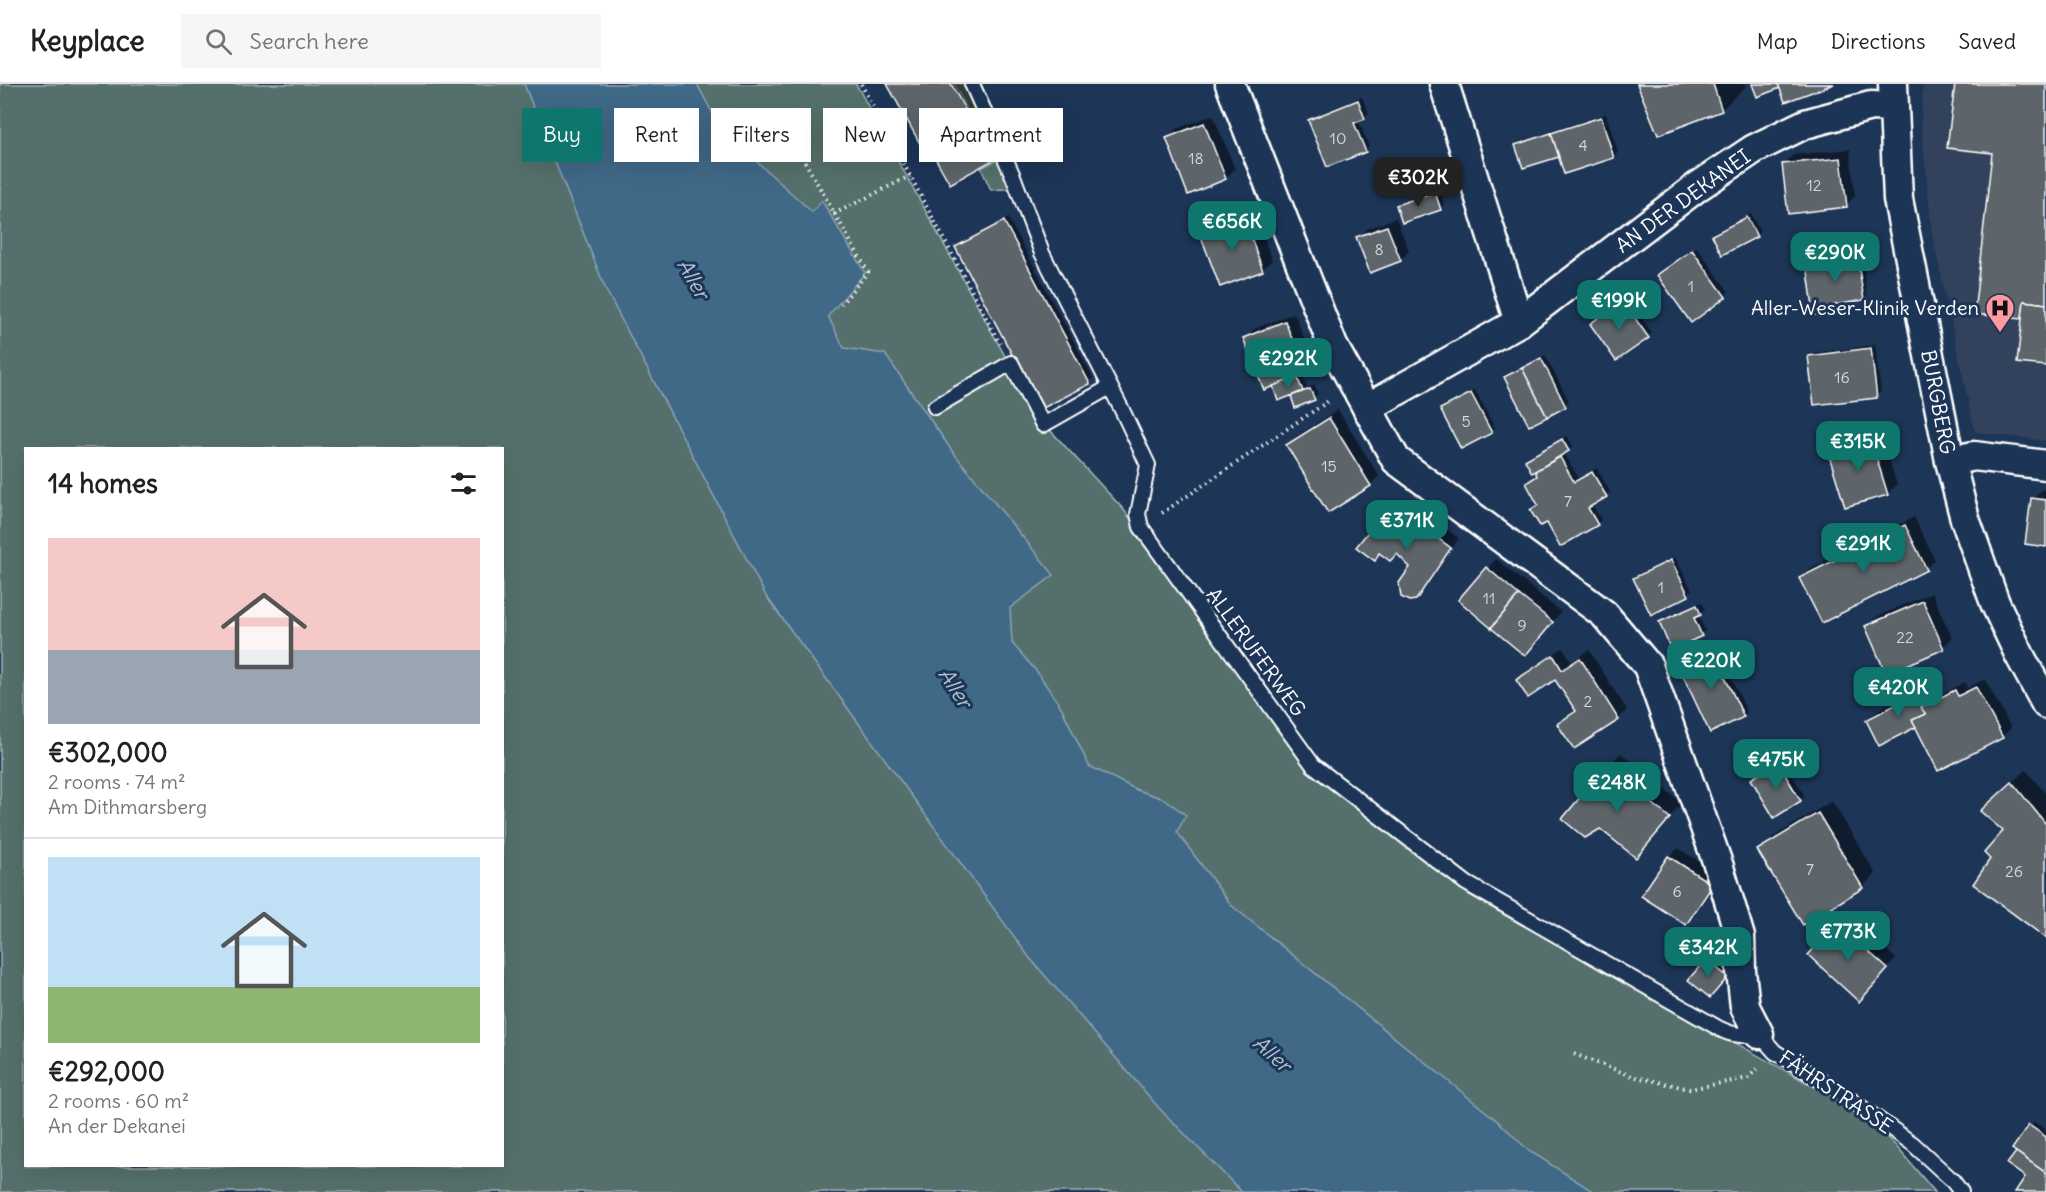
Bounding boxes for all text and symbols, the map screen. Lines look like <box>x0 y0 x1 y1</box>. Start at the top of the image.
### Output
search box <box>181 14 601 68</box>
text: Keyplace <box>30 23 145 59</box>
icon: search <box>202 25 235 58</box>
text: Search here <box>250 27 369 55</box>
text: Map <box>1757 28 1798 55</box>
text: Directions <box>1831 28 1925 55</box>
text: Saved <box>1958 28 2016 55</box>
chip: Buy <box>522 108 602 162</box>
chip: Rent <box>614 108 699 162</box>
chip: Filters <box>711 108 811 162</box>
chip: New <box>823 108 907 162</box>
chip: Apartment <box>919 108 1063 162</box>
house number: 10 <box>1330 128 1346 148</box>
house number: 4 <box>1578 135 1588 155</box>
street label: AN DER DEKANEI <box>1611 143 1755 258</box>
house number: 18 <box>1188 148 1204 168</box>
pin: €302K <box>1376 157 1460 208</box>
text: €302K <box>1388 164 1448 189</box>
house number: 12 <box>1806 175 1822 195</box>
pin: €656K <box>1190 201 1274 252</box>
text: €656K <box>1202 208 1262 233</box>
pin: €290K <box>1793 232 1877 283</box>
house number: 8 <box>1374 239 1384 259</box>
text: €290K <box>1805 239 1865 264</box>
water label: Aller <box>671 253 717 306</box>
house number: 1 <box>1688 276 1694 296</box>
pin: €199K <box>1577 280 1661 331</box>
text: €199K <box>1591 287 1647 312</box>
hospital icon: Aller-Weser-Klinik Verden <box>1984 292 2016 334</box>
place label: Aller-Weser-Klinik Verden <box>1751 295 1979 320</box>
pin: €292K <box>1246 338 1330 389</box>
text: €292K <box>1259 345 1317 370</box>
street label: BURGBERG <box>1916 348 1961 456</box>
house number: 16 <box>1834 367 1850 387</box>
house number: 5 <box>1461 411 1471 431</box>
pin: €315K <box>1816 421 1900 472</box>
text: €315K <box>1830 428 1886 453</box>
house number: 15 <box>1321 456 1337 476</box>
text: 14 homes <box>48 467 158 500</box>
icon: filters <box>447 467 480 500</box>
house number: 7 <box>1564 491 1572 511</box>
pin: €371K <box>1365 500 1449 551</box>
text: €371K <box>1380 507 1434 532</box>
pin: €291K <box>1821 523 1905 574</box>
text: €291K <box>1835 530 1891 555</box>
icon: home <box>210 577 318 685</box>
house number: 1 <box>1658 577 1664 597</box>
street label: ALLERUFERWEG <box>1201 583 1311 721</box>
house number: 11 <box>1483 588 1495 608</box>
house number: 9 <box>1517 615 1527 635</box>
house number: 22 <box>1896 627 1914 647</box>
pin: €220K <box>1669 640 1753 691</box>
text: €220K <box>1681 647 1741 672</box>
water label: Aller <box>932 662 980 715</box>
pin: €420K <box>1856 667 1940 718</box>
text: €420K <box>1868 674 1928 699</box>
house number: 2 <box>1584 691 1593 711</box>
text: €302,000 <box>48 736 168 769</box>
pin: €475K <box>1734 739 1818 790</box>
text: €475K <box>1747 746 1805 771</box>
pin: €248K <box>1575 762 1659 813</box>
text: 2 rooms · 74 m² <box>48 769 185 794</box>
text: €248K <box>1588 769 1646 794</box>
text: Am Dithmarsberg <box>48 794 207 819</box>
house number: 7 <box>1806 859 1814 879</box>
house number: 26 <box>2005 861 2023 881</box>
house number: 6 <box>1672 881 1682 901</box>
icon: home <box>210 896 318 1004</box>
pin: €773K <box>1806 911 1890 962</box>
text: €773K <box>1820 918 1876 943</box>
pin: €342K <box>1666 927 1750 978</box>
text: €342K <box>1678 934 1738 959</box>
water label: Aller <box>1247 1029 1299 1080</box>
street label: FÄHRSTRASSE <box>1775 1044 1898 1139</box>
text: €292,000 <box>48 1055 165 1088</box>
text: 2 rooms · 60 m² <box>48 1088 189 1113</box>
text: An der Dekanei <box>48 1113 186 1138</box>

